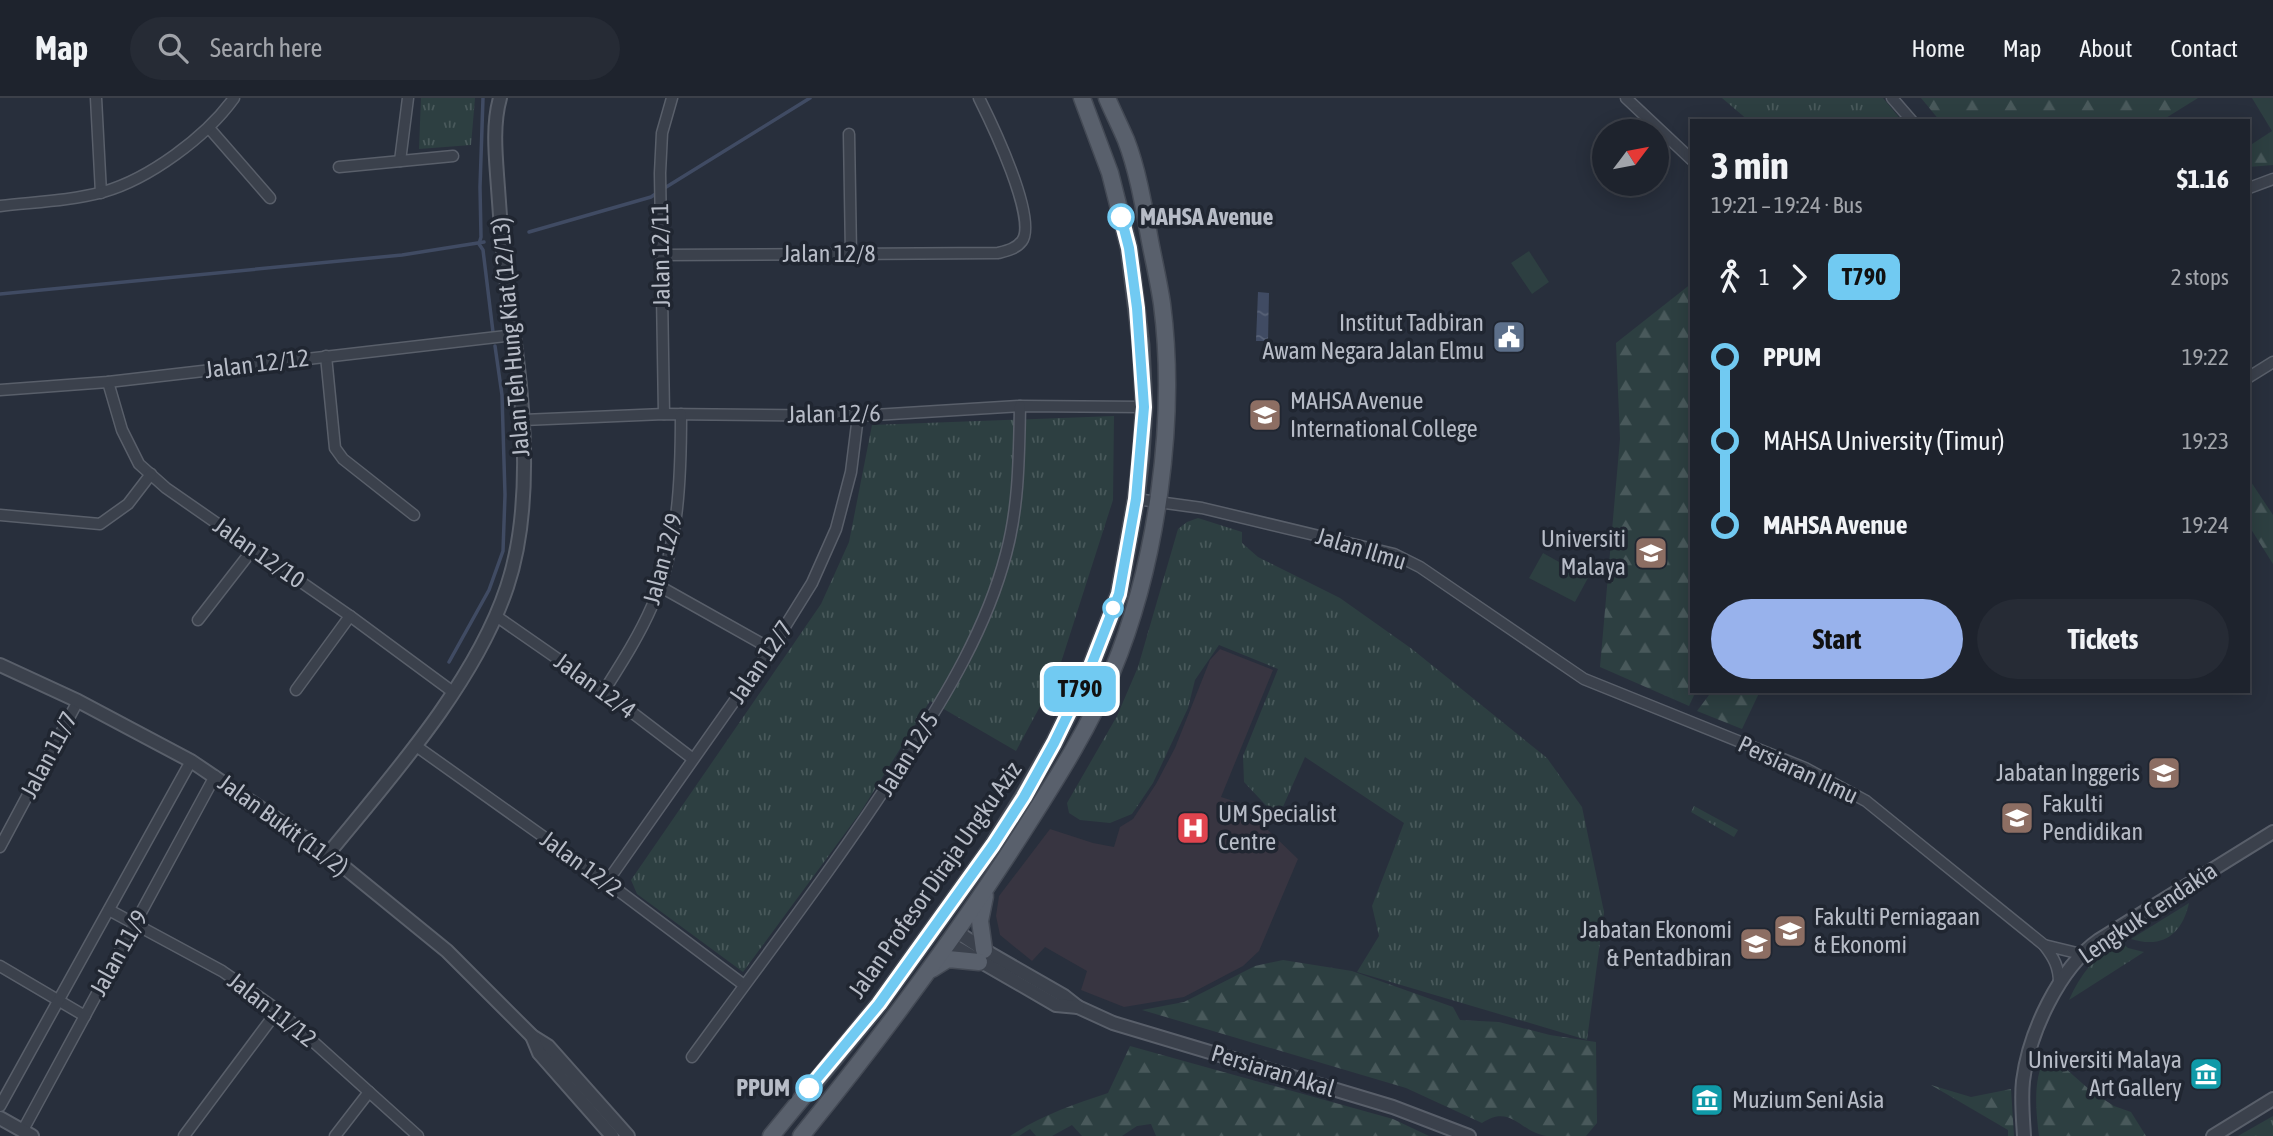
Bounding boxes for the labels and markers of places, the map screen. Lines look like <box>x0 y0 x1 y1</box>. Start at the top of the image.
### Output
place label: MAHSA Avenue <box>1140 203 1273 230</box>
marker: MAHSA Avenue <box>1108 204 1134 230</box>
place label: Institut Tadbiran Awam Negara Jalan Elmu <box>1263 309 1484 364</box>
public building icon: Institut Tadbiran Awam Negara Jalan Elmu <box>1490 318 1528 356</box>
place label: MAHSA Avenue International College <box>1290 387 1478 442</box>
school or university icon: MAHSA Avenue International College <box>1246 396 1284 434</box>
place label: Universiti Malaya <box>1541 525 1626 580</box>
school or university icon: Universiti Malaya <box>1632 534 1670 572</box>
unlabelled marker <box>1103 598 1123 618</box>
school or university icon: Jabatan Inggeris <box>2145 754 2183 792</box>
place label: Jabatan Inggeris <box>1996 759 2140 786</box>
place label: Fakulti Pendidikan <box>2042 790 2143 845</box>
school or university icon: Fakulti Pendidikan <box>1998 799 2036 837</box>
place label: UM Specialist Centre <box>1218 800 1337 855</box>
hospital icon: UM Specialist Centre <box>1174 809 1212 847</box>
place label: Fakulti Perniagaan & Ekonomi <box>1814 903 1980 958</box>
school or university icon: Fakulti Perniagaan & Ekonomi <box>1771 912 1809 950</box>
place label: Jabatan Ekonomi & Pentadbiran <box>1580 916 1732 971</box>
school or university icon: Jabatan Ekonomi & Pentadbiran <box>1737 925 1775 963</box>
place label: Universiti Malaya Art Gallery <box>2028 1046 2182 1101</box>
museum icon: Universiti Malaya Art Gallery <box>2187 1055 2225 1093</box>
place label: PPUM <box>736 1074 790 1101</box>
marker: PPUM <box>796 1075 822 1101</box>
museum icon: Muzium Seni Asia <box>1688 1081 1726 1119</box>
place label: Muzium Seni Asia <box>1732 1086 1884 1113</box>

